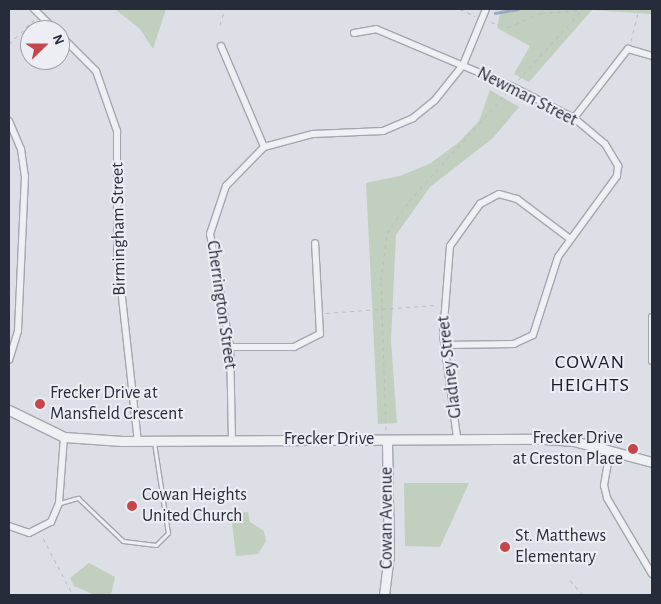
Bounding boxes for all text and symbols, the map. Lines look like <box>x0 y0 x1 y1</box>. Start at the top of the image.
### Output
north arrow <box>20 20 70 70</box>
text: N <box>50 33 66 47</box>
street label: Newman Street <box>473 63 581 131</box>
street label: Birmingham Street <box>107 162 131 296</box>
street label: Cherrington Street <box>201 239 241 371</box>
street label: Gladney Street <box>433 314 467 420</box>
district label: COWAN HEIGHTS <box>549 350 631 397</box>
place label: Frecker Drive at Mansfield Crescent <box>50 383 183 426</box>
marker: Frecker Drive at Mansfield Crescent <box>34 398 46 410</box>
street label: Frecker Drive <box>284 428 374 450</box>
place label: Frecker Drive at Creston Place <box>512 428 623 470</box>
marker: Frecker Drive at Creston Place <box>627 443 639 455</box>
street label: Cowan Avenue <box>376 467 398 569</box>
place label: Cowan Heights United Church <box>142 485 247 528</box>
marker: Cowan Heights United Church <box>126 500 138 512</box>
place label: St. Matthews Elementary <box>515 526 606 568</box>
marker: St. Matthews Elementary <box>499 541 511 553</box>

